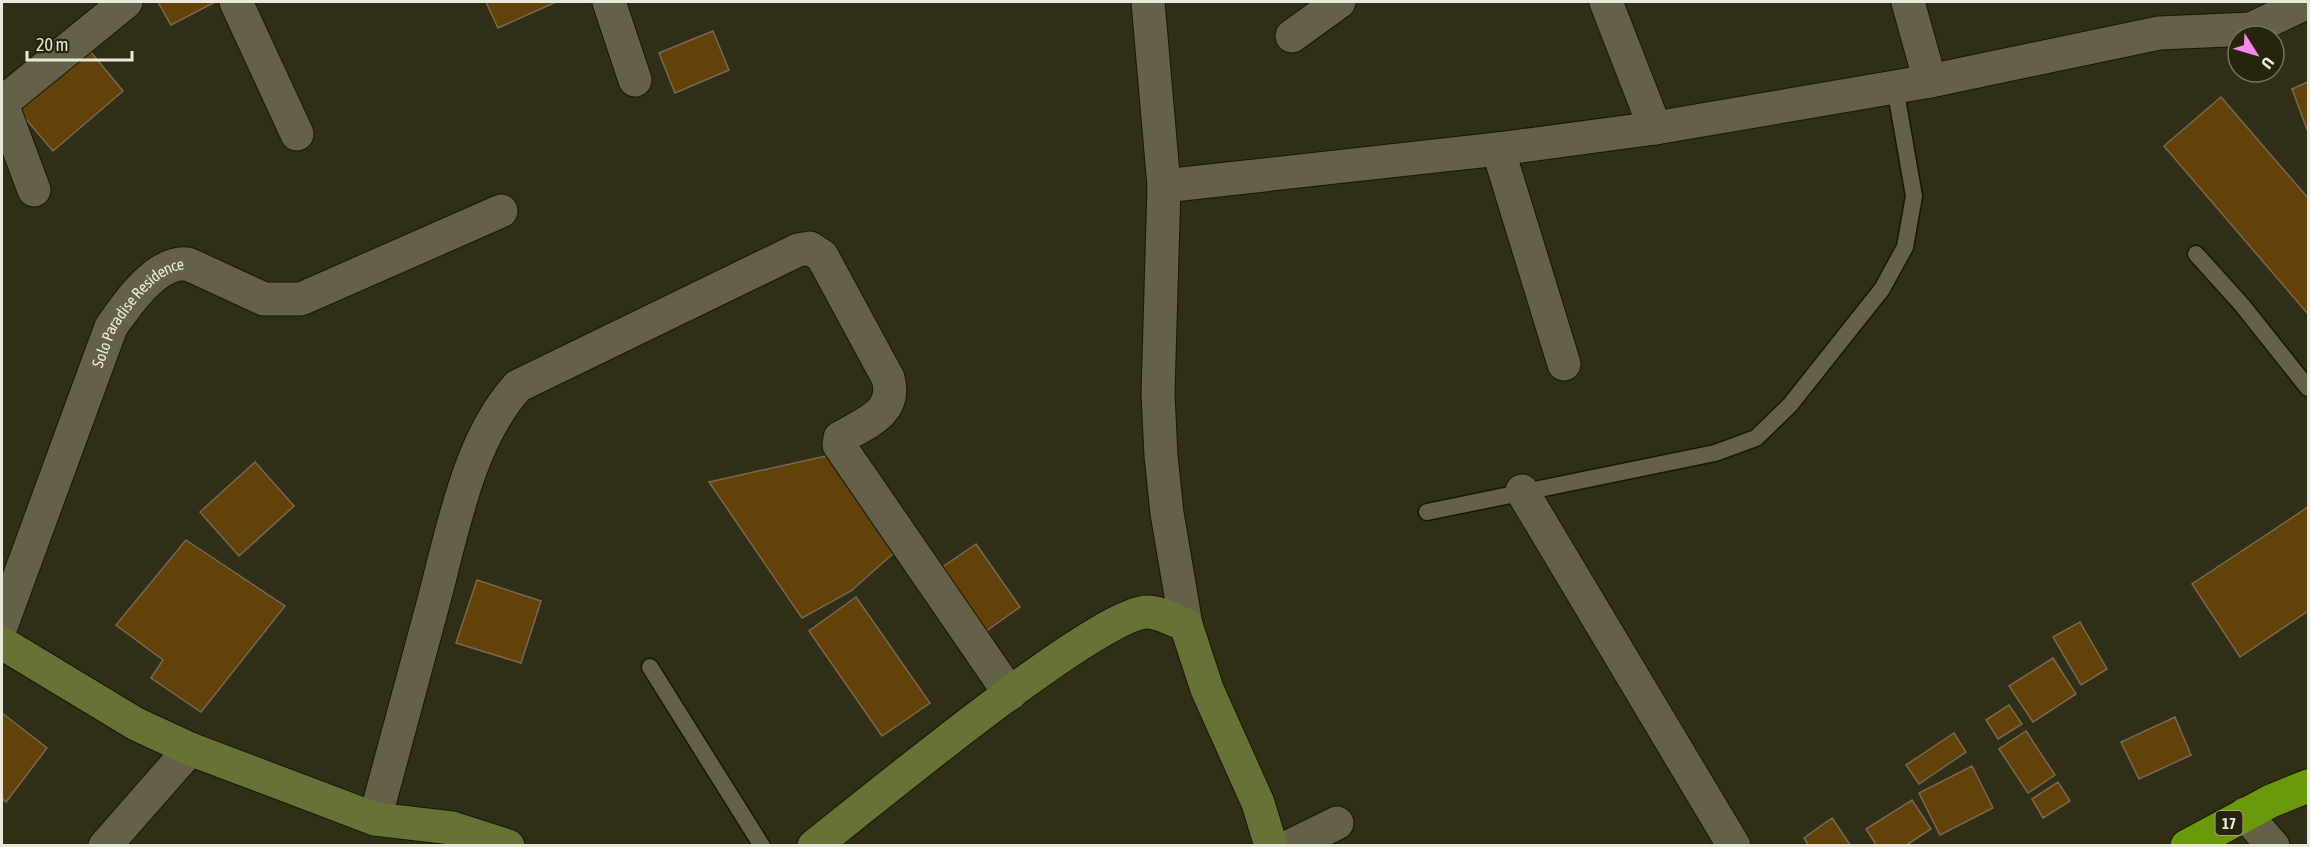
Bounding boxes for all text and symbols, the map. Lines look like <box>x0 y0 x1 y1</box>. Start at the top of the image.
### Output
scale bar <box>27 24 132 62</box>
north arrow <box>2226 24 2286 84</box>
text: 20 m <box>36 34 68 55</box>
text: U <box>2258 54 2278 72</box>
street label: Solo Paradise Residence <box>88 255 185 370</box>
road number: 17 <box>2216 811 2242 835</box>

